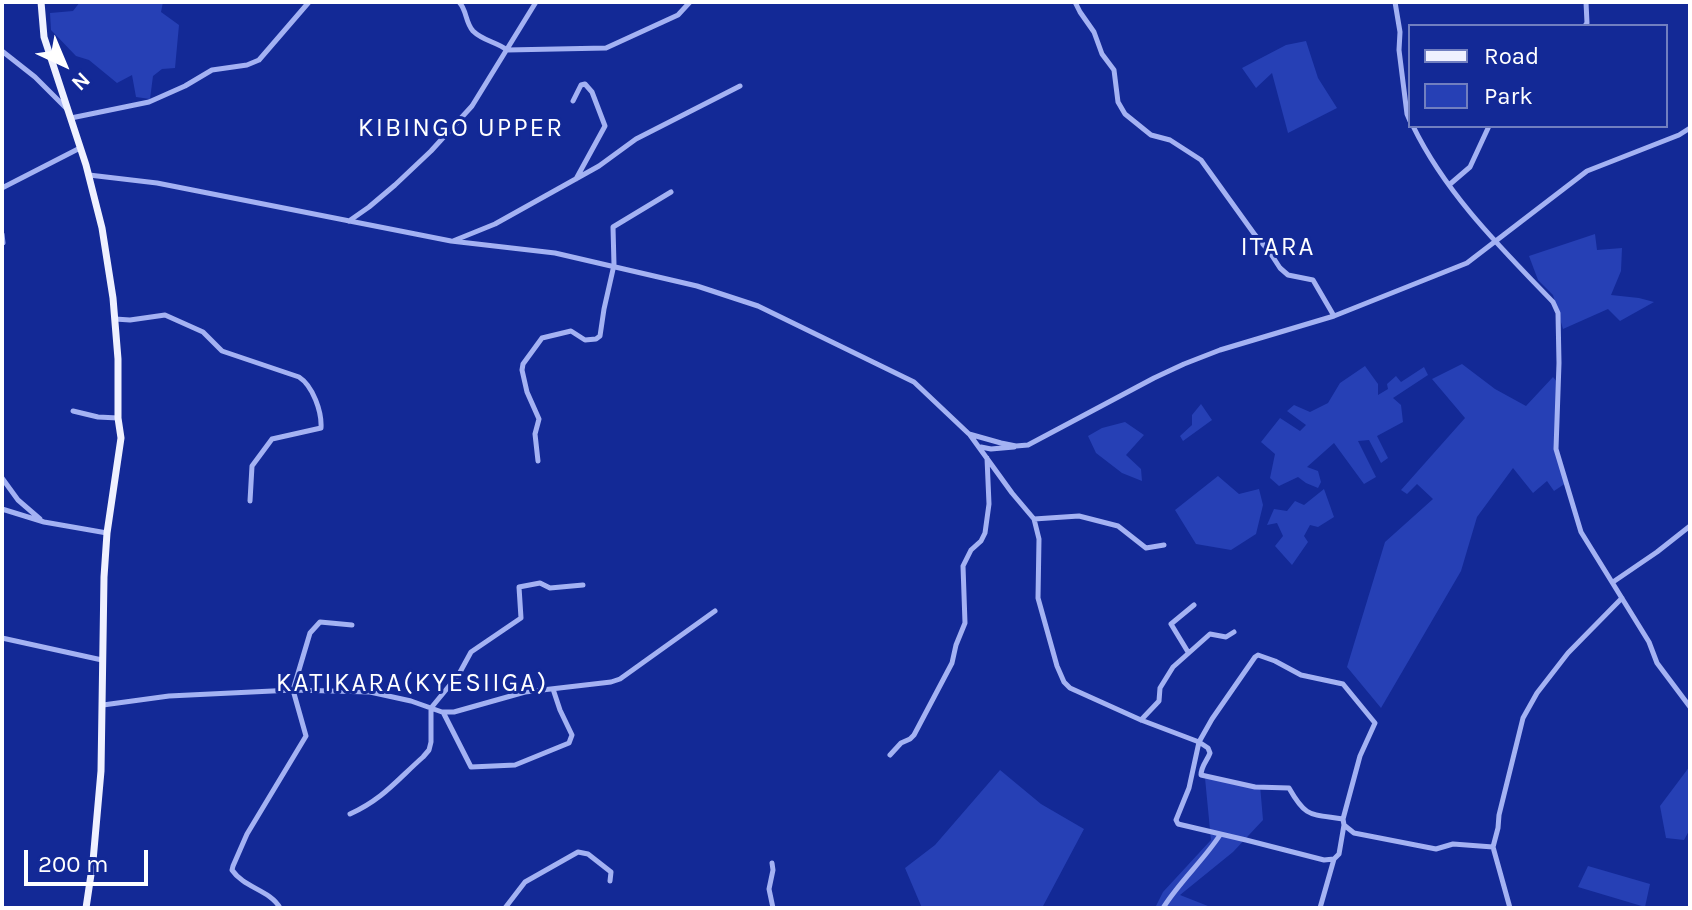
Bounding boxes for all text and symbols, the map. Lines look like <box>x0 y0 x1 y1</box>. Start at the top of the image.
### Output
north arrow <box>24 24 104 104</box>
legend <box>1408 24 1668 128</box>
text: Road <box>1484 42 1539 70</box>
text: N <box>66 66 95 96</box>
text: Park <box>1484 82 1533 110</box>
district label: KIBINGO UPPER <box>358 113 564 145</box>
district label: ITARA <box>1240 232 1316 264</box>
district label: KATIKARA(KYESIIGA) <box>276 668 548 700</box>
scale bar <box>28 834 152 884</box>
text: 200 m <box>38 850 109 878</box>

